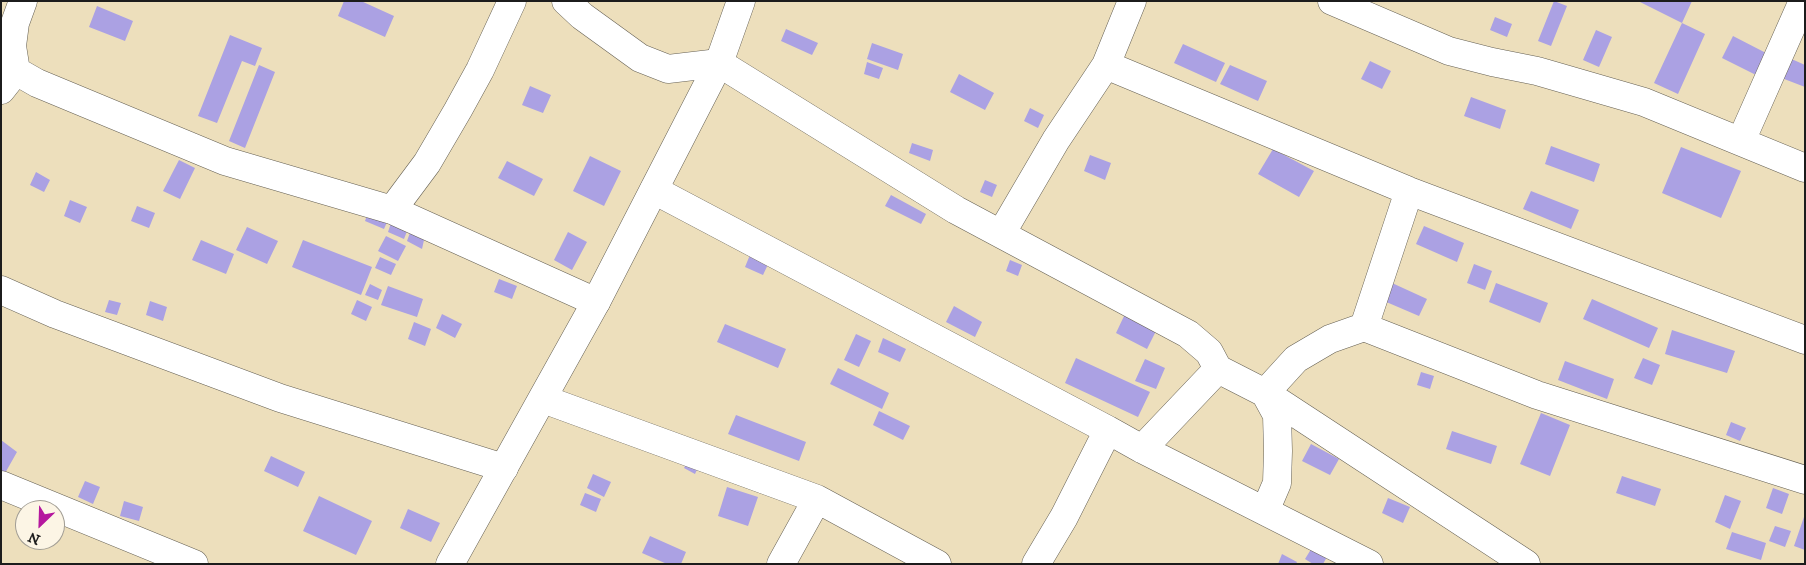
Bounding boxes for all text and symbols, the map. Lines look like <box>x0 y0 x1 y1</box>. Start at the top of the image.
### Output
north arrow <box>15 500 65 550</box>
text: N <box>25 527 43 548</box>

